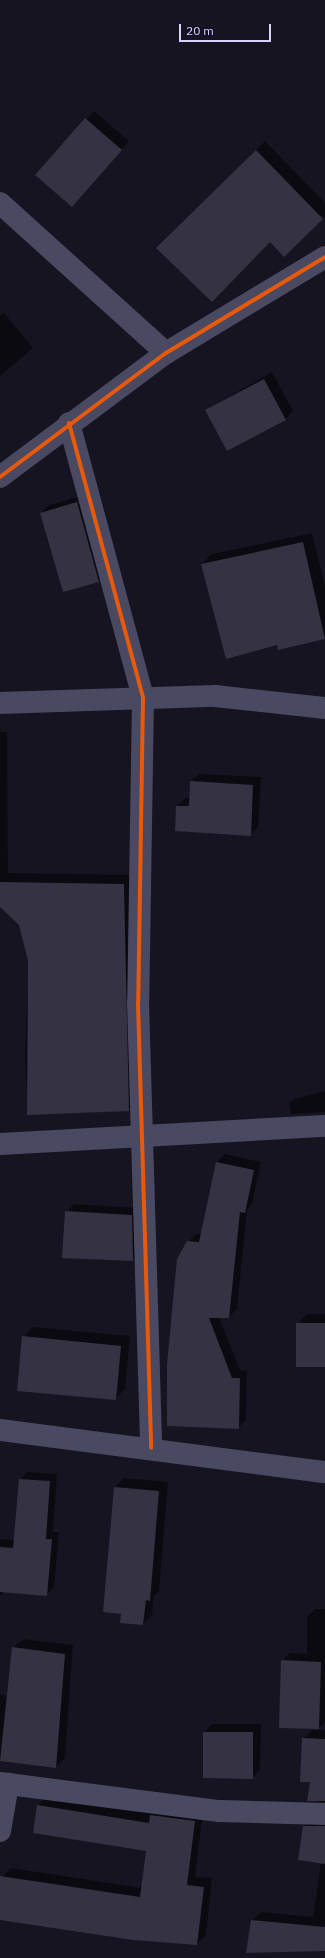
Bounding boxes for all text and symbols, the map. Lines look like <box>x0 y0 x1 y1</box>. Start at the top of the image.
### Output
scale bar <box>181 16 273 42</box>
text: 20 m <box>186 23 214 38</box>

